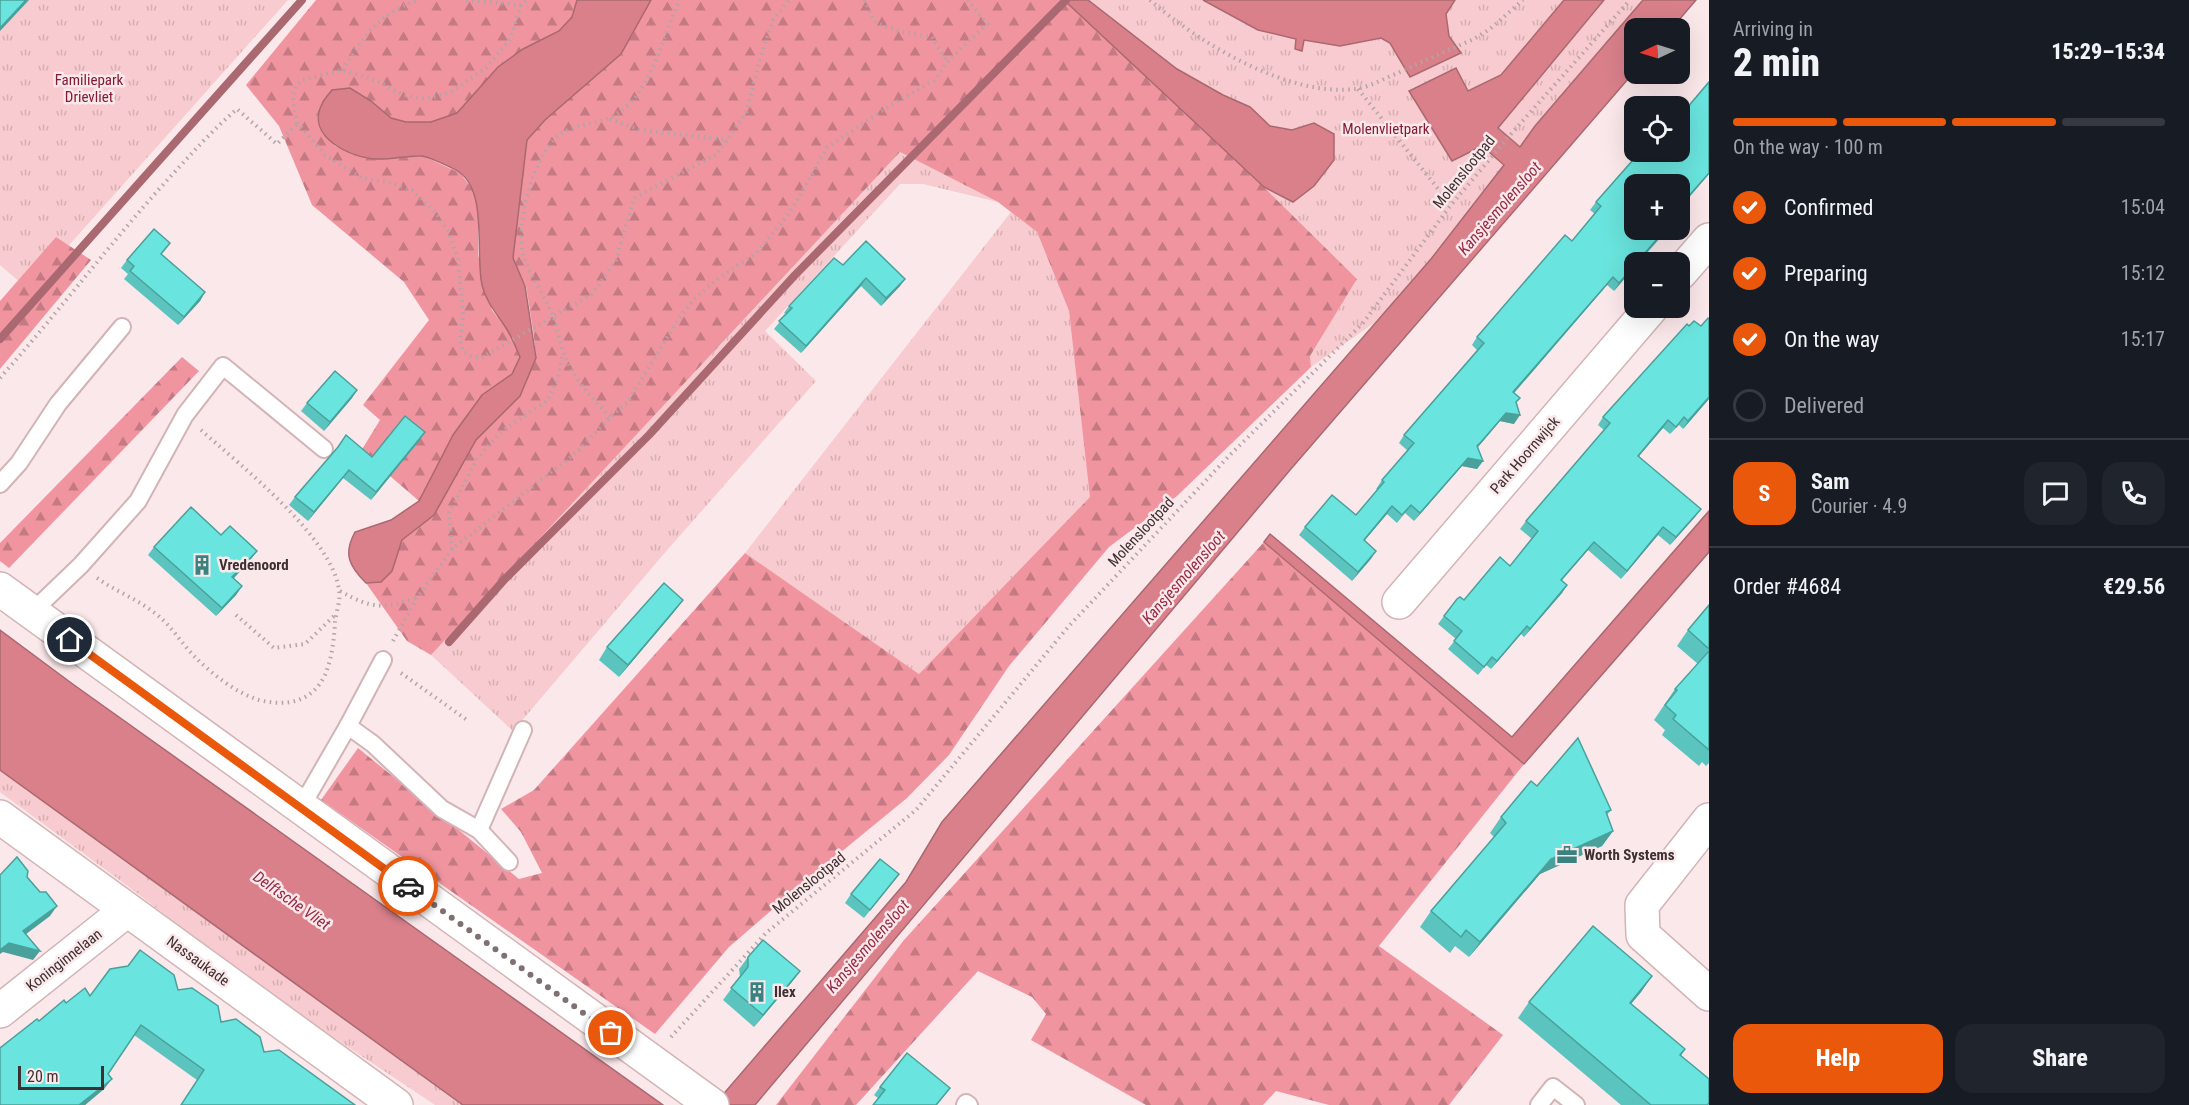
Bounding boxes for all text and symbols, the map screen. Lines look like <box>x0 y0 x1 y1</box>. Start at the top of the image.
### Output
text: Arriving in <box>1733 17 1813 41</box>
north arrow <box>1624 18 1690 84</box>
map controls <box>1624 18 1690 318</box>
text: 15:29–15:34 <box>2051 39 2165 64</box>
text: 2 min <box>1733 40 1820 86</box>
park label: Familiepark Drievliet <box>55 71 124 106</box>
button: locate <box>1624 96 1690 162</box>
park label: Molenvlietpark <box>1342 120 1430 138</box>
street label: Molenslootpad <box>1429 132 1499 212</box>
text: On the way · 100 m <box>1733 135 1883 159</box>
water label: Kansjesmolensloot <box>1454 158 1545 259</box>
button: + <box>1624 174 1690 240</box>
icon: check <box>1733 191 1766 224</box>
text: Confirmed <box>1784 195 1873 220</box>
text: 15:04 <box>2121 195 2165 219</box>
button: − <box>1624 252 1690 318</box>
icon: check <box>1733 257 1766 290</box>
text: Preparing <box>1784 261 1868 286</box>
text: 15:12 <box>2121 261 2165 285</box>
icon: check <box>1733 323 1766 356</box>
text: On the way <box>1784 327 1879 352</box>
text: 15:17 <box>2121 327 2165 351</box>
text: Delivered <box>1784 393 1864 418</box>
street label: Park Hoornwijck <box>1487 412 1564 497</box>
button: chat <box>2024 462 2087 525</box>
button: phone <box>2102 462 2165 525</box>
text: Sam <box>1811 469 1850 494</box>
text: S <box>1759 481 1770 506</box>
street label: Molenslootpad <box>1104 494 1178 570</box>
text: Courier · 4.9 <box>1811 494 1907 518</box>
water label: Kansjesmolensloot <box>1138 527 1229 628</box>
building icon: Vredenoord <box>190 553 214 577</box>
place label: Vredenoord <box>219 556 289 574</box>
text: Order #4684 <box>1733 574 1841 599</box>
text: €29.56 <box>2103 574 2165 599</box>
pin <box>44 614 95 665</box>
icon: home <box>53 623 86 656</box>
office icon: Worth Systems <box>1555 843 1579 867</box>
place label: Worth Systems <box>1584 846 1675 864</box>
street label: Molenslootpad <box>769 848 849 918</box>
courier <box>378 856 438 916</box>
water label: Delftsche Vliet <box>250 867 334 934</box>
icon: car <box>392 870 425 903</box>
water label: Kansjesmolensloot <box>822 896 913 997</box>
street label: Koninginnelaan <box>23 925 105 995</box>
street label: Nassaukade <box>163 932 233 990</box>
building icon: Ilex <box>745 980 769 1004</box>
place label: Ilex <box>774 983 796 1001</box>
pin <box>585 1007 636 1058</box>
icon: bag <box>594 1016 627 1049</box>
button: Help <box>1733 1024 1943 1093</box>
button: Share <box>1955 1024 2165 1093</box>
scale bar <box>18 1063 104 1090</box>
text: 20 m <box>27 1067 59 1086</box>

